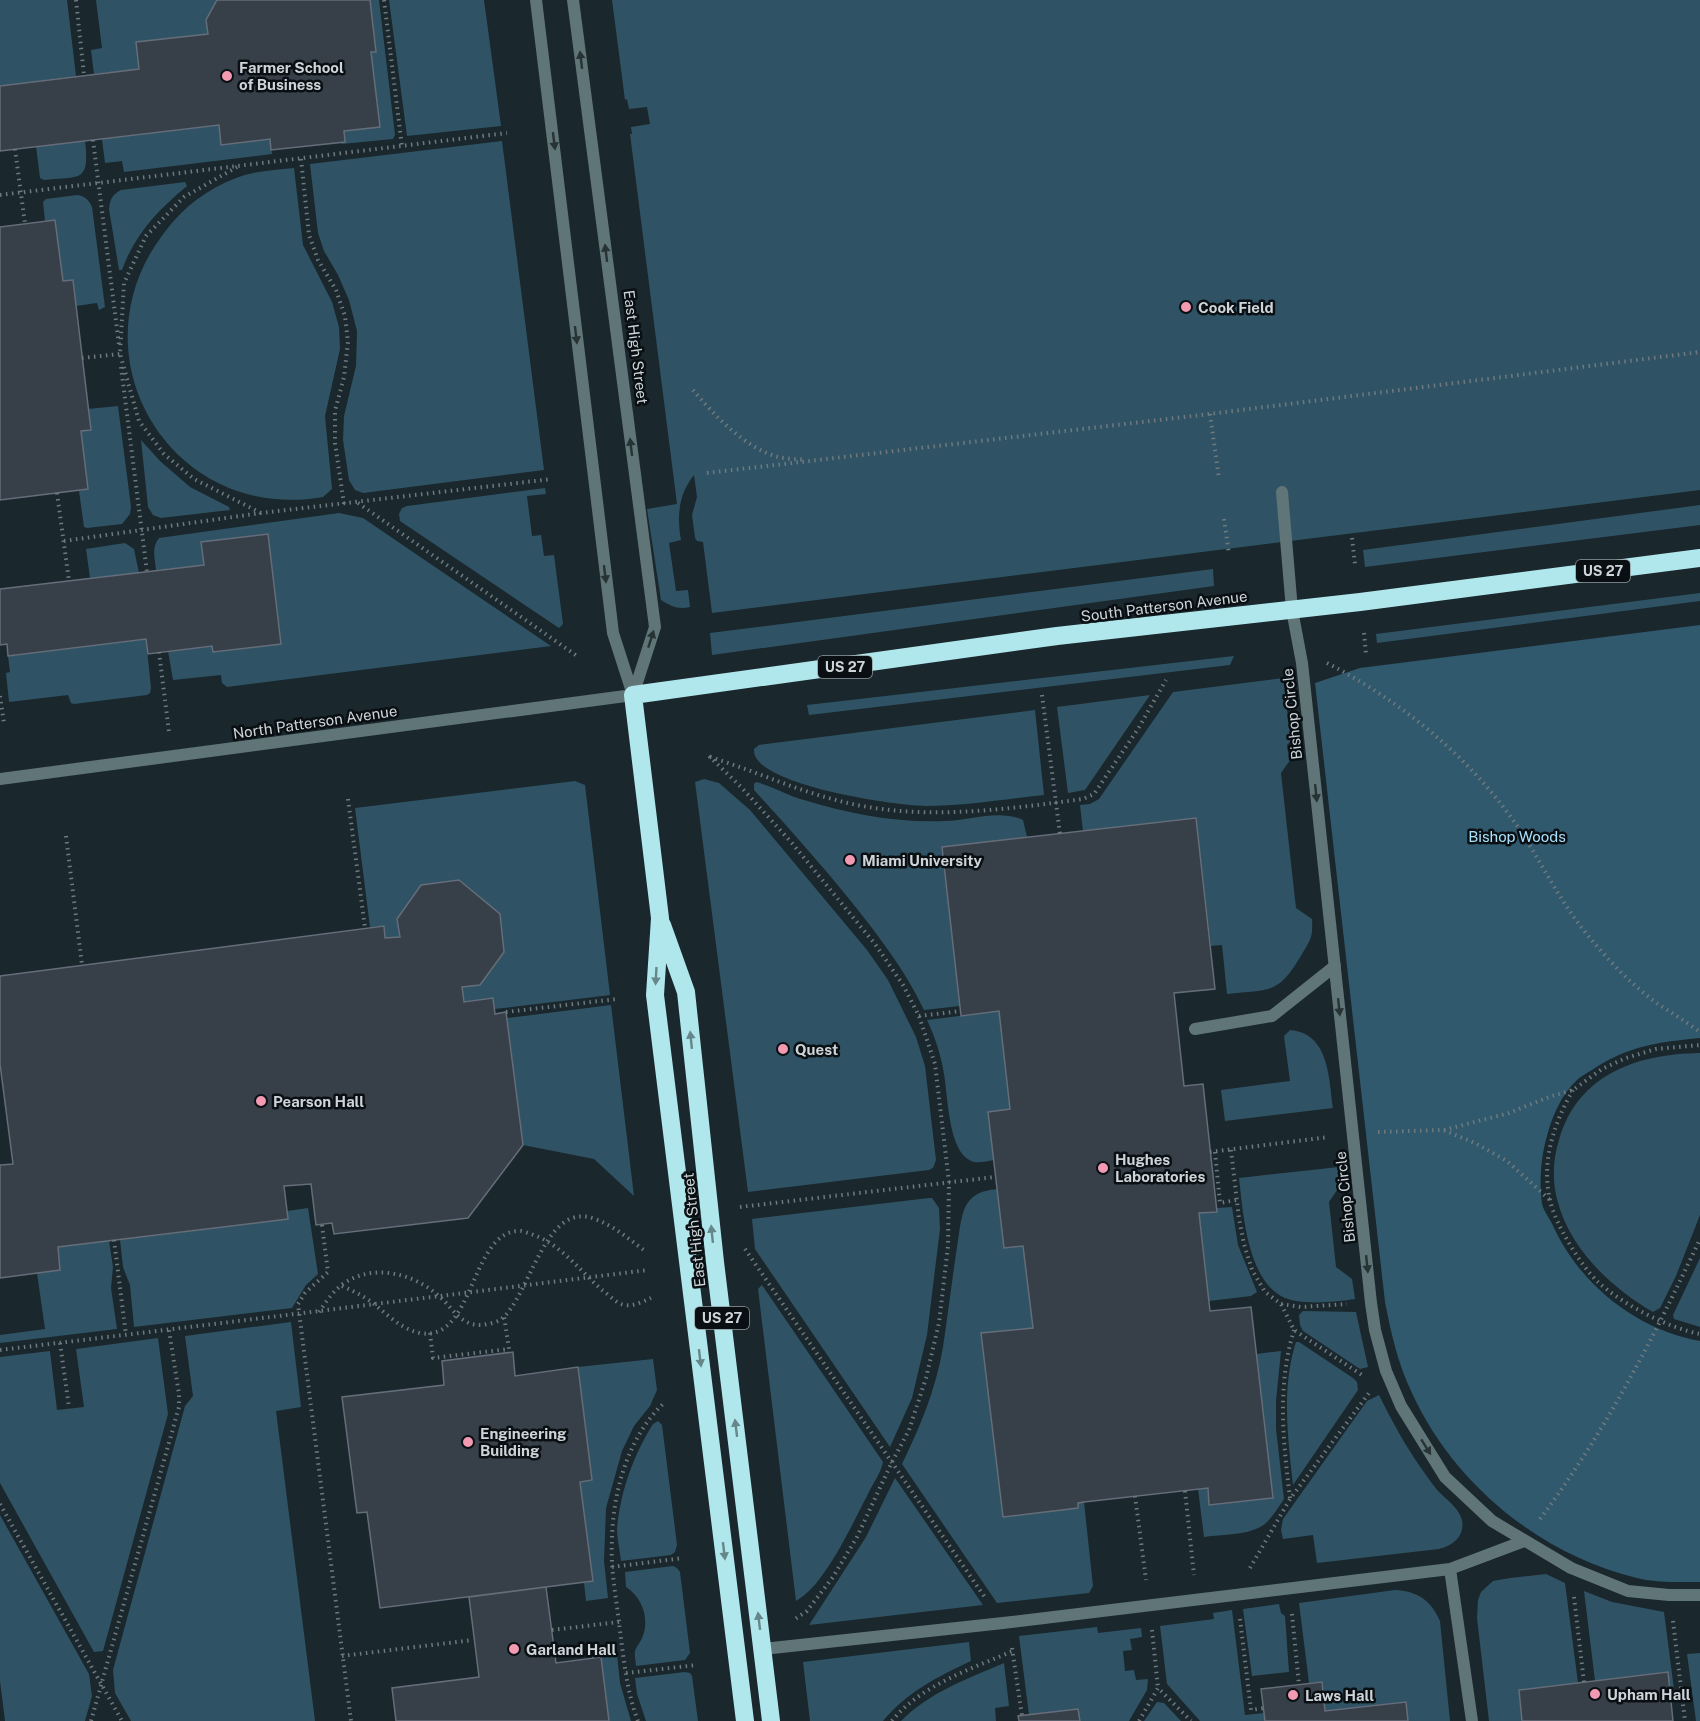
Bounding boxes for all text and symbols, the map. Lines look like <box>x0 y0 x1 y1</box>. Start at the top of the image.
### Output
one-way arrow <box>576 50 586 69</box>
place label: Farmer School of Business <box>239 59 344 93</box>
marker: Farmer School of Business <box>220 69 234 83</box>
one-way arrow <box>549 132 559 151</box>
one-way arrow <box>601 244 611 263</box>
street label: East High Street <box>621 289 651 405</box>
place label: Cook Field <box>1198 299 1274 316</box>
marker: Cook Field <box>1179 300 1193 314</box>
one-way arrow <box>572 326 581 345</box>
one-way arrow <box>627 437 636 456</box>
road number: US 27 <box>1576 560 1630 582</box>
one-way arrow <box>600 565 610 584</box>
street label: South Patterson Avenue <box>1080 587 1248 625</box>
one-way arrow <box>647 630 656 648</box>
road number: US 27 <box>818 656 872 678</box>
street label: Bishop Circle <box>1279 668 1305 760</box>
street label: North Patterson Avenue <box>232 702 398 742</box>
one-way arrow <box>1311 783 1321 802</box>
park label: Bishop Woods <box>1468 828 1566 845</box>
place label: Miami University <box>862 852 982 869</box>
marker: Miami University <box>843 853 857 867</box>
one-way arrow <box>652 967 661 986</box>
one-way arrow <box>1334 998 1344 1017</box>
one-way arrow <box>686 1031 696 1050</box>
place label: Quest <box>795 1041 838 1058</box>
marker: Quest <box>776 1042 790 1056</box>
place label: Pearson Hall <box>273 1093 364 1110</box>
marker: Pearson Hall <box>254 1094 268 1108</box>
place label: Hughes Laboratories <box>1115 1151 1205 1185</box>
street label: Bishop Circle <box>1332 1151 1358 1243</box>
marker: Hughes Laboratories <box>1096 1161 1110 1175</box>
street label: East High Street <box>680 1172 708 1288</box>
one-way arrow <box>707 1225 717 1244</box>
one-way arrow <box>1362 1254 1372 1273</box>
road number: US 27 <box>695 1307 749 1329</box>
one-way arrow <box>695 1348 705 1367</box>
one-way arrow <box>731 1418 740 1437</box>
place label: Engineering Building <box>480 1425 567 1459</box>
marker: Engineering Building <box>461 1435 475 1449</box>
one-way arrow <box>1420 1439 1431 1455</box>
one-way arrow <box>719 1542 728 1561</box>
one-way arrow <box>755 1612 764 1631</box>
place label: Garland Hall <box>526 1641 617 1658</box>
marker: Garland Hall <box>507 1642 521 1656</box>
place label: Upham Hall <box>1607 1686 1691 1703</box>
place label: Laws Hall <box>1305 1687 1374 1704</box>
marker: Upham Hall <box>1588 1687 1602 1701</box>
marker: Laws Hall <box>1286 1688 1300 1702</box>

